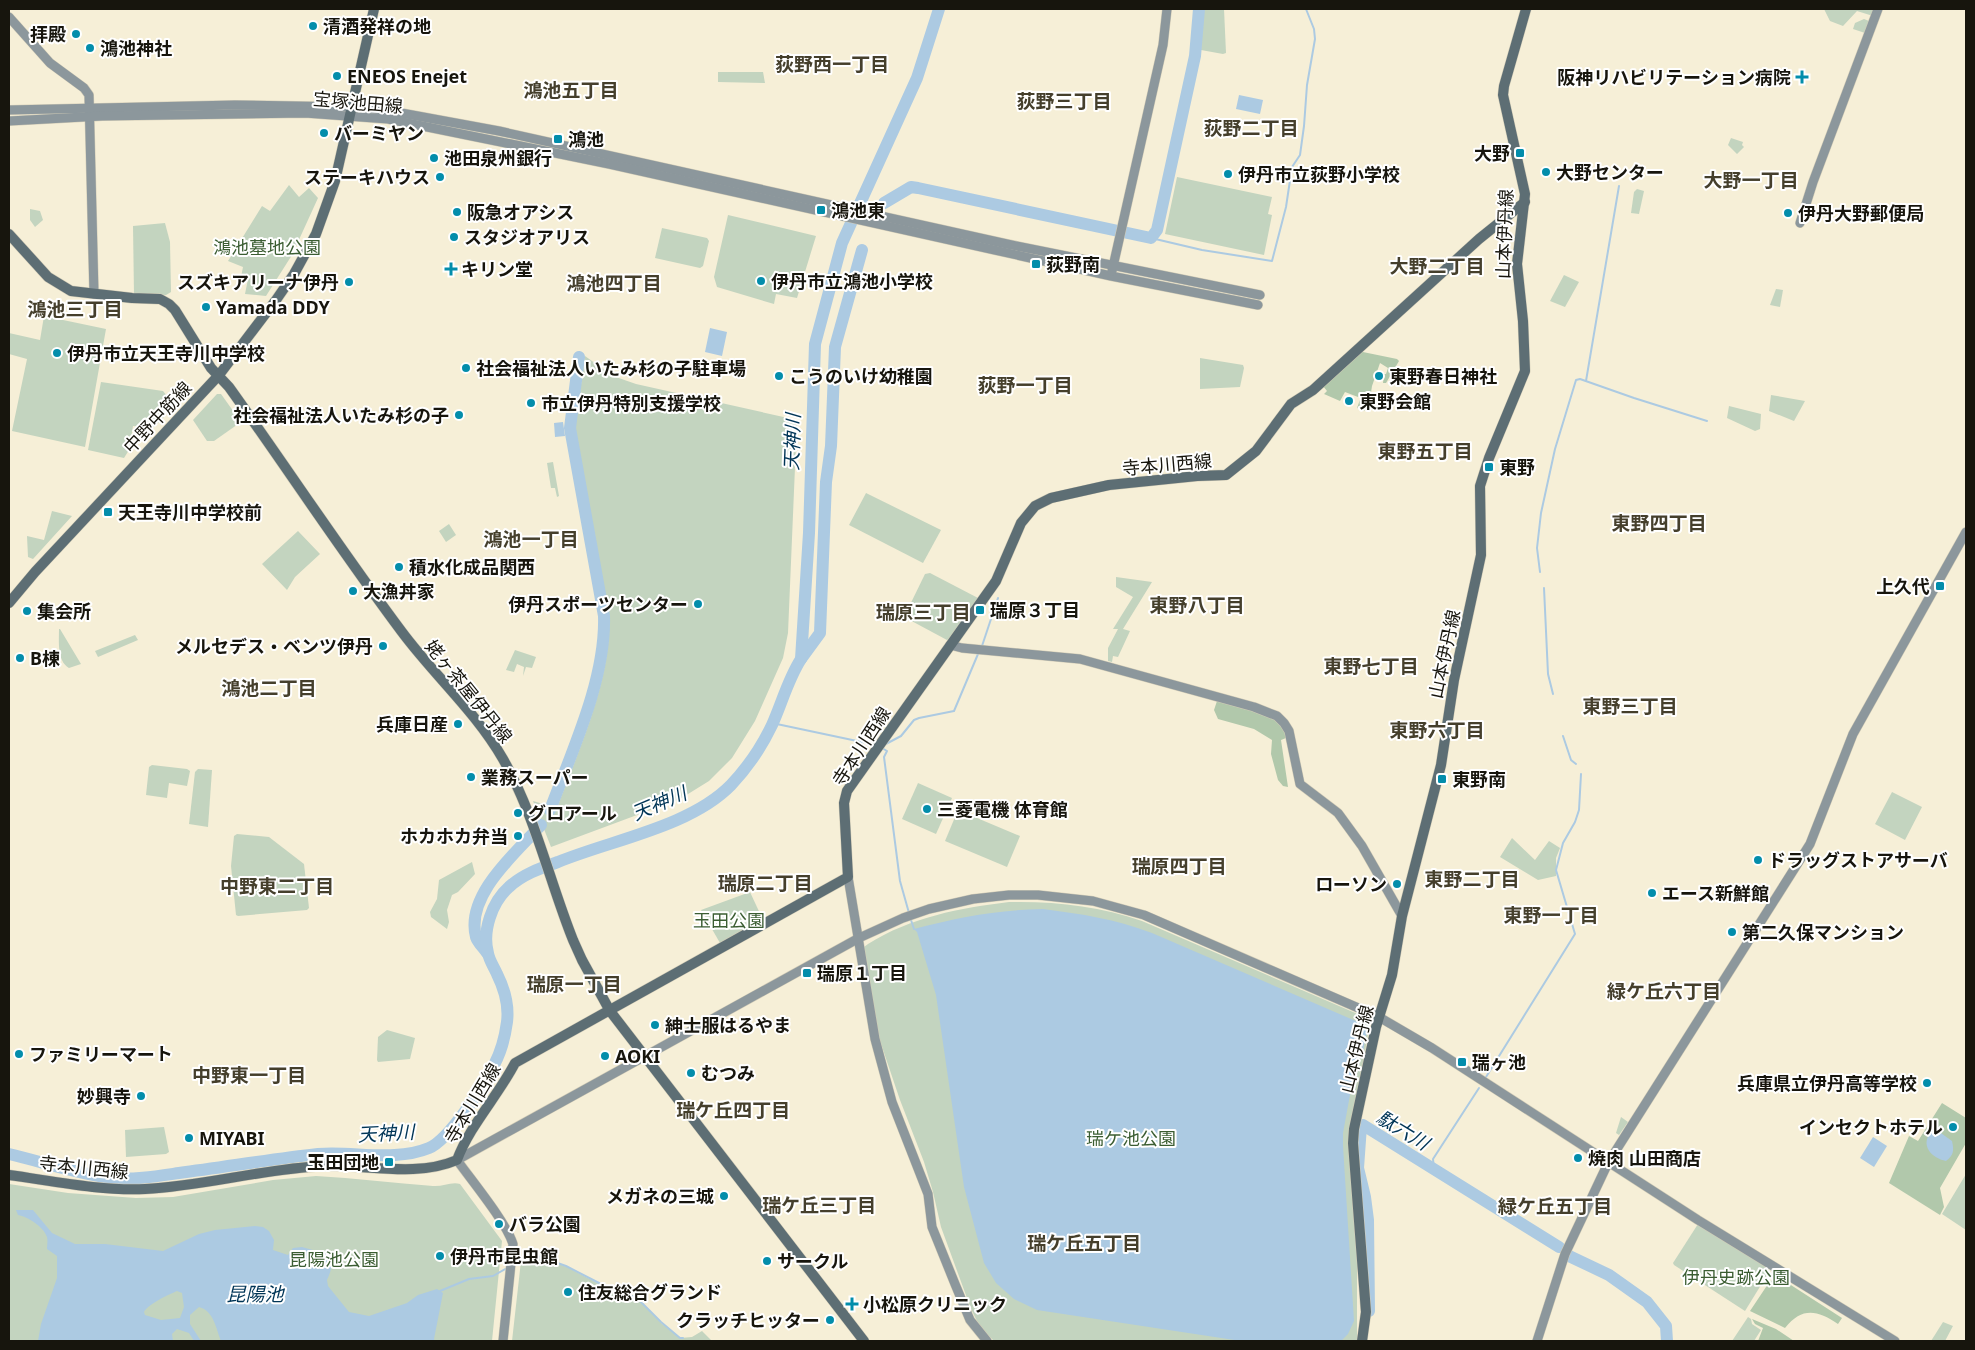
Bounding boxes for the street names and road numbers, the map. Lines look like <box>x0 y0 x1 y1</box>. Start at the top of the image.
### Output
street label: 宝塚池田線 <box>312 86 404 118</box>
street label: 山本伊丹線 <box>1490 189 1518 279</box>
street label: 中野中筋線 <box>118 376 196 458</box>
street label: 寺本川西線 <box>1121 448 1213 480</box>
street label: 山本伊丹線 <box>1423 607 1465 701</box>
street label: 姥ヶ茶屋伊丹線 <box>420 634 518 748</box>
street label: 寺本川西線 <box>826 702 896 790</box>
street label: 山本伊丹線 <box>1333 1002 1379 1096</box>
street label: 寺本川西線 <box>439 1058 505 1148</box>
street label: 寺本川西線 <box>38 1150 130 1184</box>

